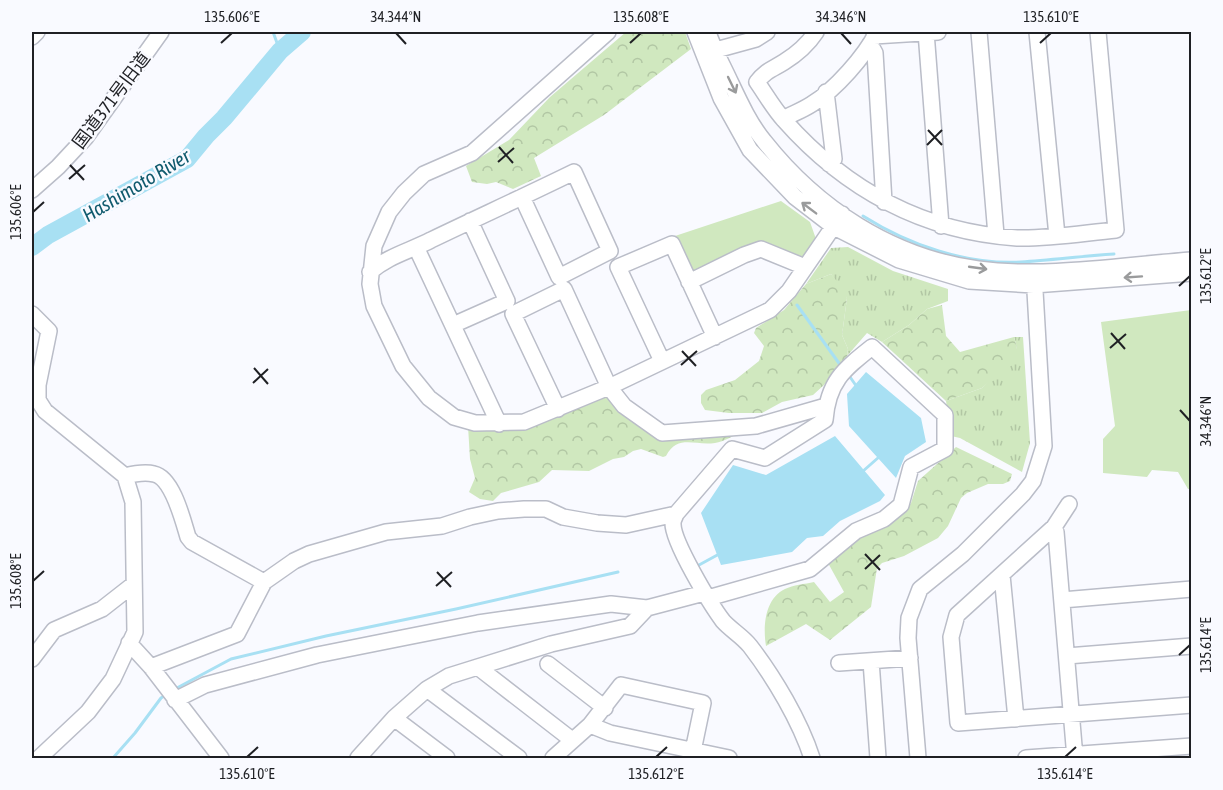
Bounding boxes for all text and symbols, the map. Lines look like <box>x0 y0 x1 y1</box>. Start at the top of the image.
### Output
text: 135.606°E <box>204 8 260 25</box>
text: 34.344°N <box>371 8 421 25</box>
text: 135.608°E <box>613 8 669 25</box>
text: 34.346°N <box>816 8 866 25</box>
text: 135.610°E <box>1023 8 1079 25</box>
street label: 国道371号旧道 <box>68 48 154 152</box>
one-way arrow <box>726 75 738 93</box>
water label: Hashimoto River <box>78 143 195 226</box>
text: 135.606°E <box>7 184 24 240</box>
one-way arrow <box>801 202 817 215</box>
text: 135.612°E <box>1197 248 1214 304</box>
one-way arrow <box>968 263 988 274</box>
one-way arrow <box>1124 272 1144 283</box>
text: 34.346°N <box>1197 396 1214 446</box>
text: 135.608°E <box>7 553 24 609</box>
text: 135.614°E <box>1197 617 1214 673</box>
text: 135.610°E <box>219 765 275 782</box>
text: 135.612°E <box>628 765 684 782</box>
text: 135.614°E <box>1037 765 1093 782</box>

